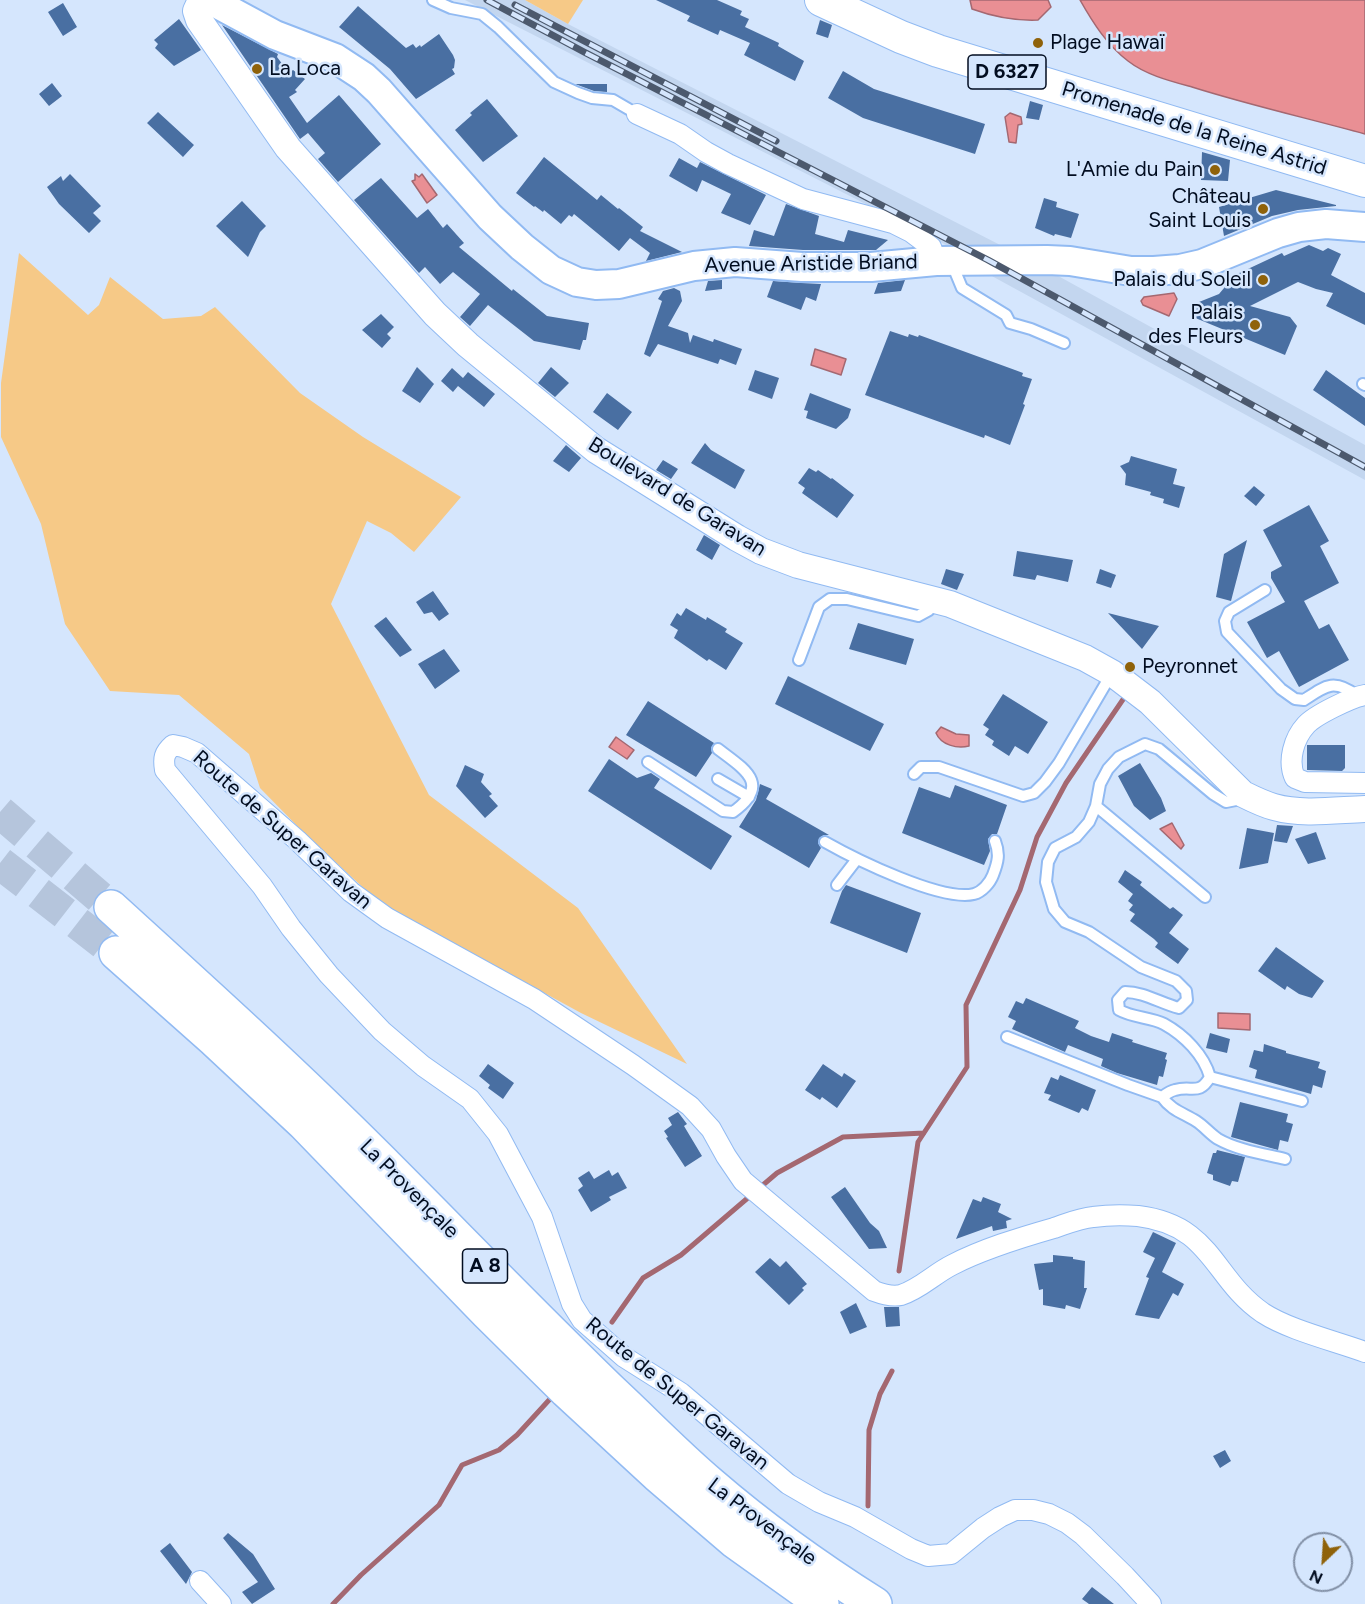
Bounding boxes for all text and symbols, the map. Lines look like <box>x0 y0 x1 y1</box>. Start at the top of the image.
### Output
place label: Plage Hawaï <box>1050 30 1165 56</box>
marker: Plage Hawaï <box>1031 36 1045 50</box>
road number: D 6327 <box>968 55 1046 89</box>
place label: La Loca <box>269 56 341 82</box>
marker: La Loca <box>250 62 264 76</box>
street label: Promenade de la Reine Astrid <box>1059 77 1329 181</box>
place label: L'Amie du Pain <box>1066 157 1203 183</box>
marker: L'Amie du Pain <box>1208 163 1222 177</box>
place label: Château Saint Louis <box>1148 184 1251 234</box>
marker: Château Saint Louis <box>1256 202 1270 216</box>
street label: Avenue Aristide Briand <box>704 250 918 278</box>
place label: Palais du Soleil <box>1113 267 1251 293</box>
marker: Palais du Soleil <box>1256 273 1270 287</box>
place label: Palais des Fleurs <box>1148 300 1243 350</box>
marker: Palais des Fleurs <box>1248 318 1262 332</box>
street label: Boulevard de Garavan <box>583 432 771 562</box>
place label: Peyronnet <box>1142 654 1238 680</box>
marker: Peyronnet <box>1123 660 1137 674</box>
street label: Route de Super Garavan <box>187 745 377 915</box>
street label: La Provençale <box>354 1134 464 1244</box>
road number: A 8 <box>462 1249 508 1283</box>
street label: Route de Super Garavan <box>580 1312 774 1476</box>
street label: La Provençale <box>703 1473 821 1571</box>
north arrow <box>1293 1532 1353 1592</box>
text: N <box>1306 1566 1326 1588</box>

